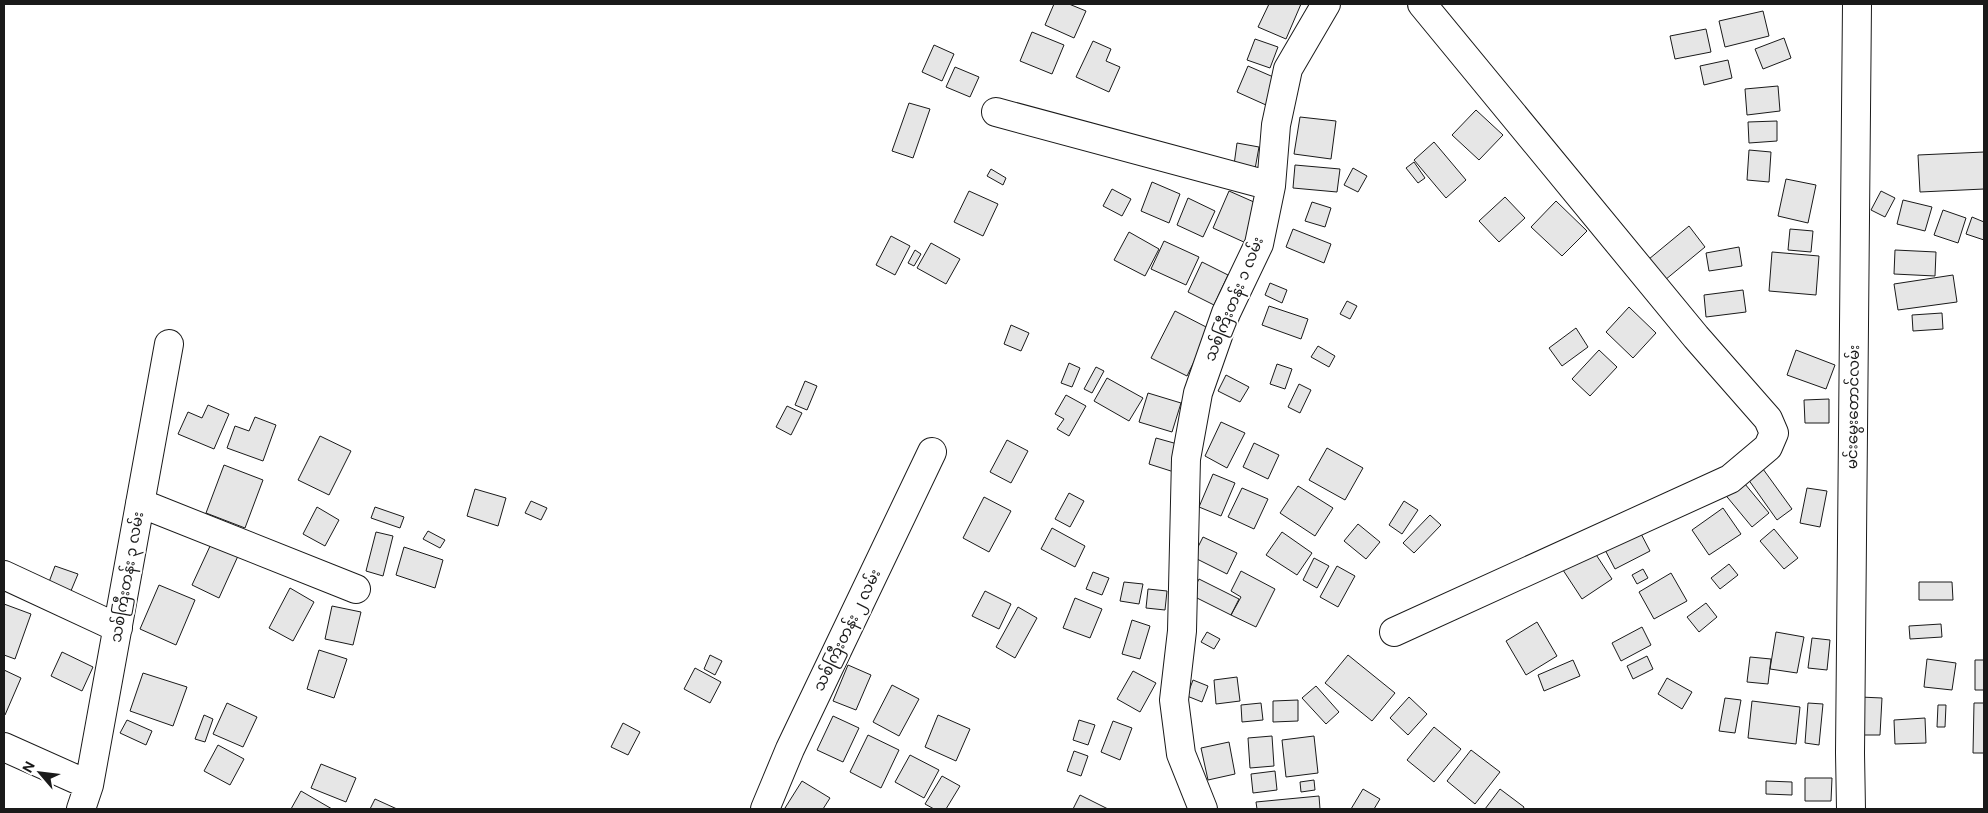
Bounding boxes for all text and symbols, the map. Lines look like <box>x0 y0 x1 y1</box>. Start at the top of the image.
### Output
street label: သစ်ကြီးတန်း ၁ လမ်း <box>1200 234 1270 365</box>
street label: မင်းမွေးတောင်လမ်း <box>1842 345 1865 469</box>
street label: သစ်ကြီးတန်း ၃ လမ်း <box>106 510 150 644</box>
street label: သစ်ကြီးတန်း ၂ လမ်း <box>809 566 887 695</box>
north arrow <box>15 748 65 798</box>
text: N <box>18 758 39 776</box>

